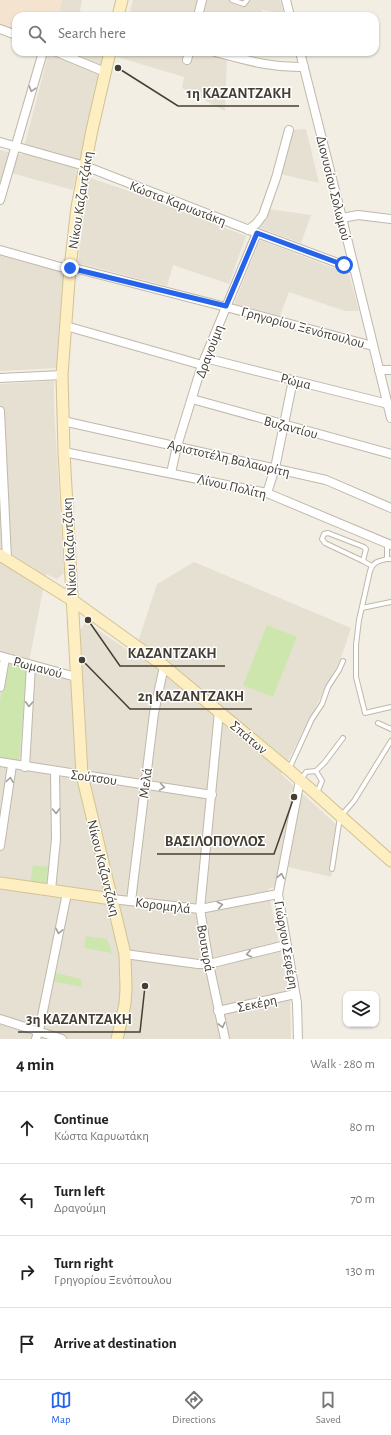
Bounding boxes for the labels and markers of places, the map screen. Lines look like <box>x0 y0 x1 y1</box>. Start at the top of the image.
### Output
callout: 1η ΚΑΖΑΝΤΖΑΚΗ <box>178 79 299 106</box>
callout: ΚΑΖΑΝΤΖΑΚΗ <box>120 639 225 666</box>
callout: 2η ΚΑΖΑΝΤΖΑΚΗ <box>130 682 252 709</box>
callout: ΒΑΣΙΛΟΠΟΥΛΟΣ <box>157 827 274 854</box>
callout: 3η ΚΑΖΑΝΤΖΑΚΗ <box>18 1005 140 1032</box>

